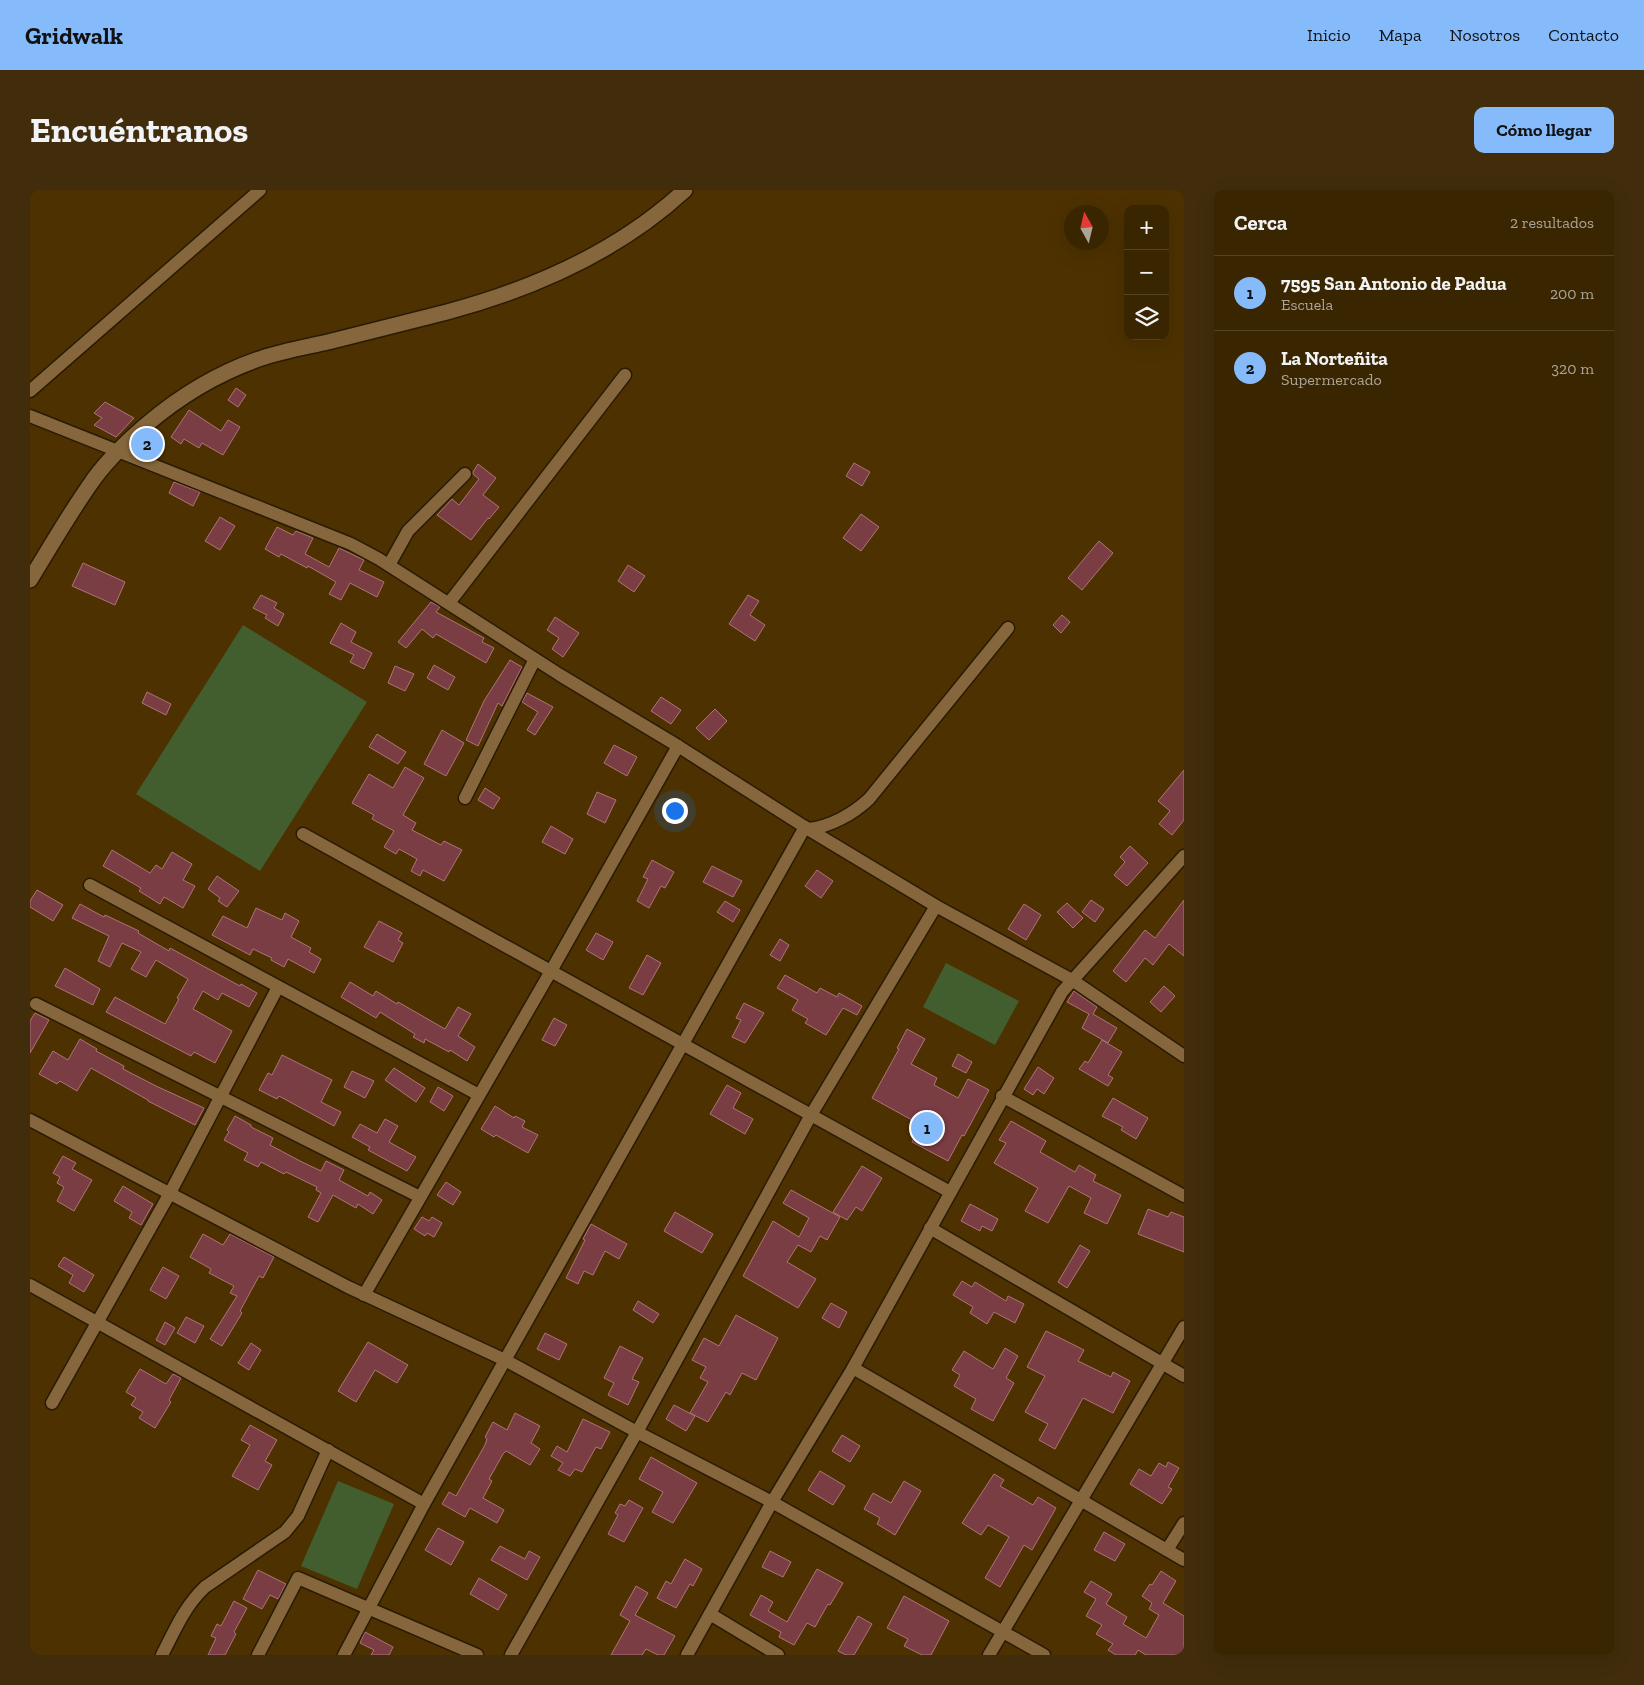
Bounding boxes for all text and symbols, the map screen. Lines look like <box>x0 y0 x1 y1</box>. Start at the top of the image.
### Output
text: Gridwalk <box>25 21 123 50</box>
text: Inicio <box>1307 24 1351 46</box>
text: Mapa <box>1379 24 1422 46</box>
text: Nosotros <box>1450 24 1520 46</box>
text: Contacto <box>1548 24 1619 46</box>
button: Cómo llegar <box>1474 107 1614 153</box>
text: Encuéntranos <box>30 109 248 151</box>
north arrow <box>1064 205 1109 250</box>
map controls <box>1124 205 1169 340</box>
button: + <box>1124 205 1169 250</box>
text: Cerca <box>1234 210 1287 235</box>
text: 2 resultados <box>1510 213 1594 232</box>
button: − <box>1124 250 1169 295</box>
text: 7595 San Antonio de Padua <box>1281 272 1507 295</box>
text: 1 <box>1247 284 1253 303</box>
text: 200 m <box>1550 284 1594 303</box>
button: layers <box>1124 295 1169 340</box>
text: Escuela <box>1281 295 1333 314</box>
text: La Norteñita <box>1281 347 1388 370</box>
text: 2 <box>1246 359 1254 378</box>
text: 320 m <box>1551 359 1594 378</box>
text: Supermercado <box>1281 370 1382 389</box>
pin: 2 <box>131 425 163 463</box>
your location <box>662 798 688 824</box>
pin: 1 <box>911 1109 943 1147</box>

